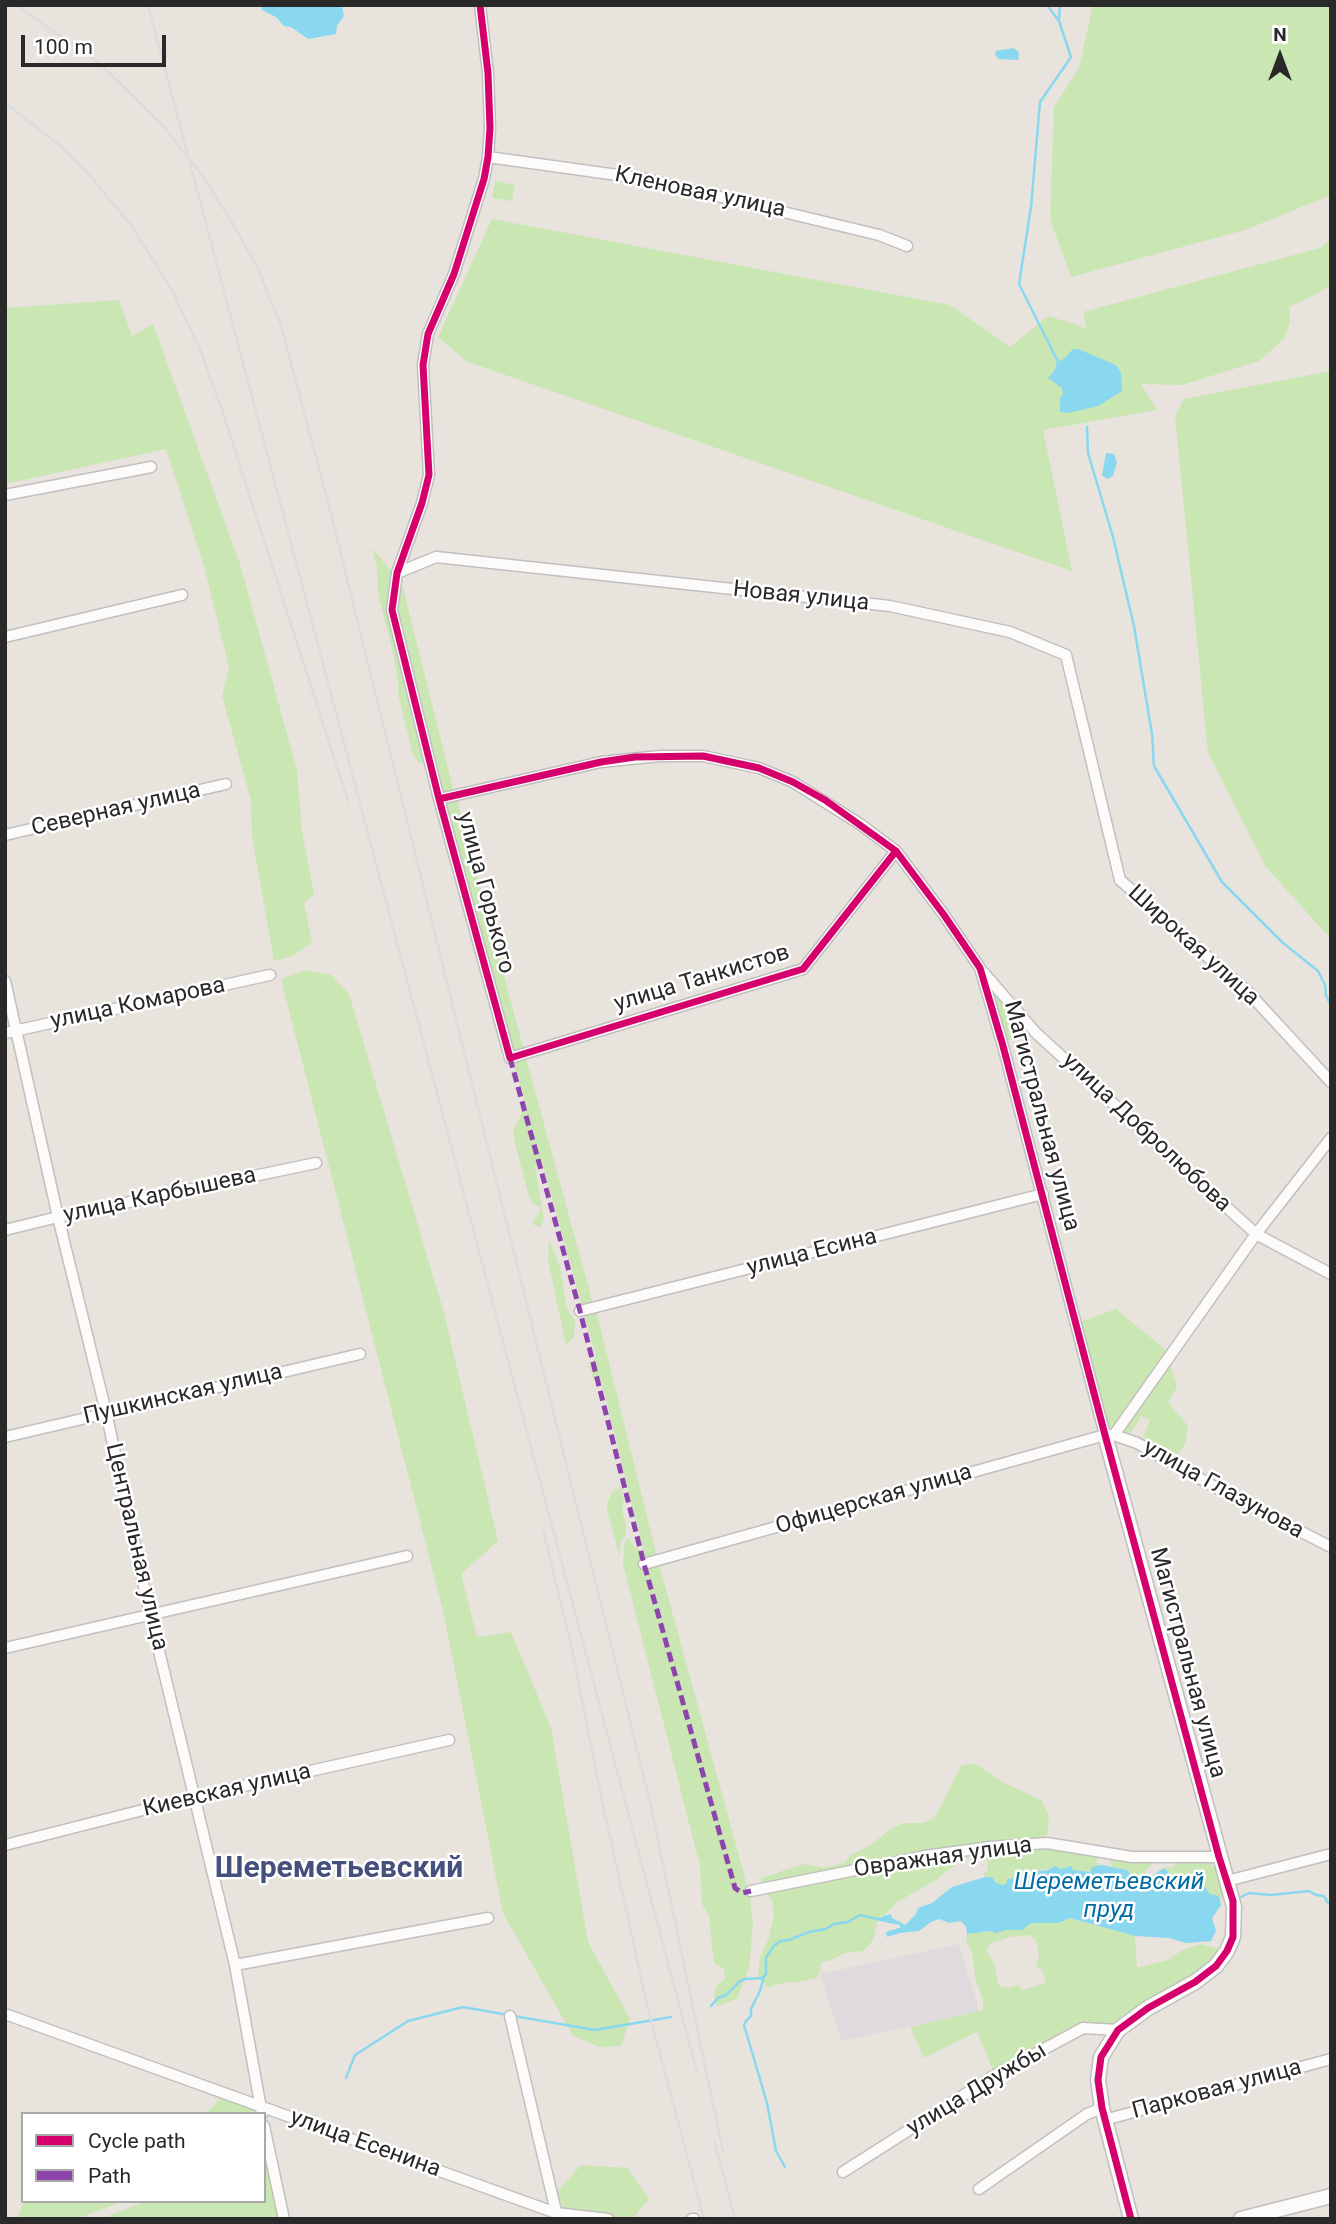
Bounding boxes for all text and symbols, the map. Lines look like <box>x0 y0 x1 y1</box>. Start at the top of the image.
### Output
scale bar <box>24 21 170 65</box>
north arrow <box>1245 21 1315 91</box>
text: N <box>1273 23 1287 46</box>
text: 100 m <box>34 35 93 59</box>
street label: Кленовая улица <box>612 161 788 225</box>
street label: Новая улица <box>732 576 870 618</box>
street label: Северная улица <box>29 777 203 843</box>
street label: улица Горького <box>450 809 520 977</box>
street label: Широкая улица <box>1122 880 1264 1012</box>
street label: улица Танкистов <box>611 939 793 1019</box>
street label: улица Комарова <box>48 972 228 1036</box>
street label: Магистральная улица <box>997 998 1085 1234</box>
street label: улица Добролюбова <box>1056 1047 1236 1219</box>
street label: улица Карбышева <box>61 1162 259 1230</box>
street label: улица Есина <box>744 1224 880 1282</box>
street label: Пушкинская улица <box>81 1359 285 1431</box>
street label: улица Глазунова <box>1138 1434 1308 1546</box>
street label: Центральная улица <box>99 1441 173 1653</box>
street label: Офицерская улица <box>773 1459 975 1541</box>
street label: Магистральная улица <box>1143 1545 1231 1781</box>
street label: Киевская улица <box>140 1758 314 1824</box>
street label: Овражная улица <box>852 1832 1034 1884</box>
district label: Шереметьевский <box>215 1851 463 1887</box>
water label: Шереметьевский пруд <box>1014 1869 1204 1925</box>
street label: улица Дружбы <box>902 2037 1052 2143</box>
street label: Парковая улица <box>1129 2054 1305 2126</box>
street label: улица Есенина <box>286 2104 444 2184</box>
legend <box>21 2112 266 2203</box>
text: Cycle path <box>88 2129 186 2153</box>
text: Path <box>88 2164 131 2188</box>

